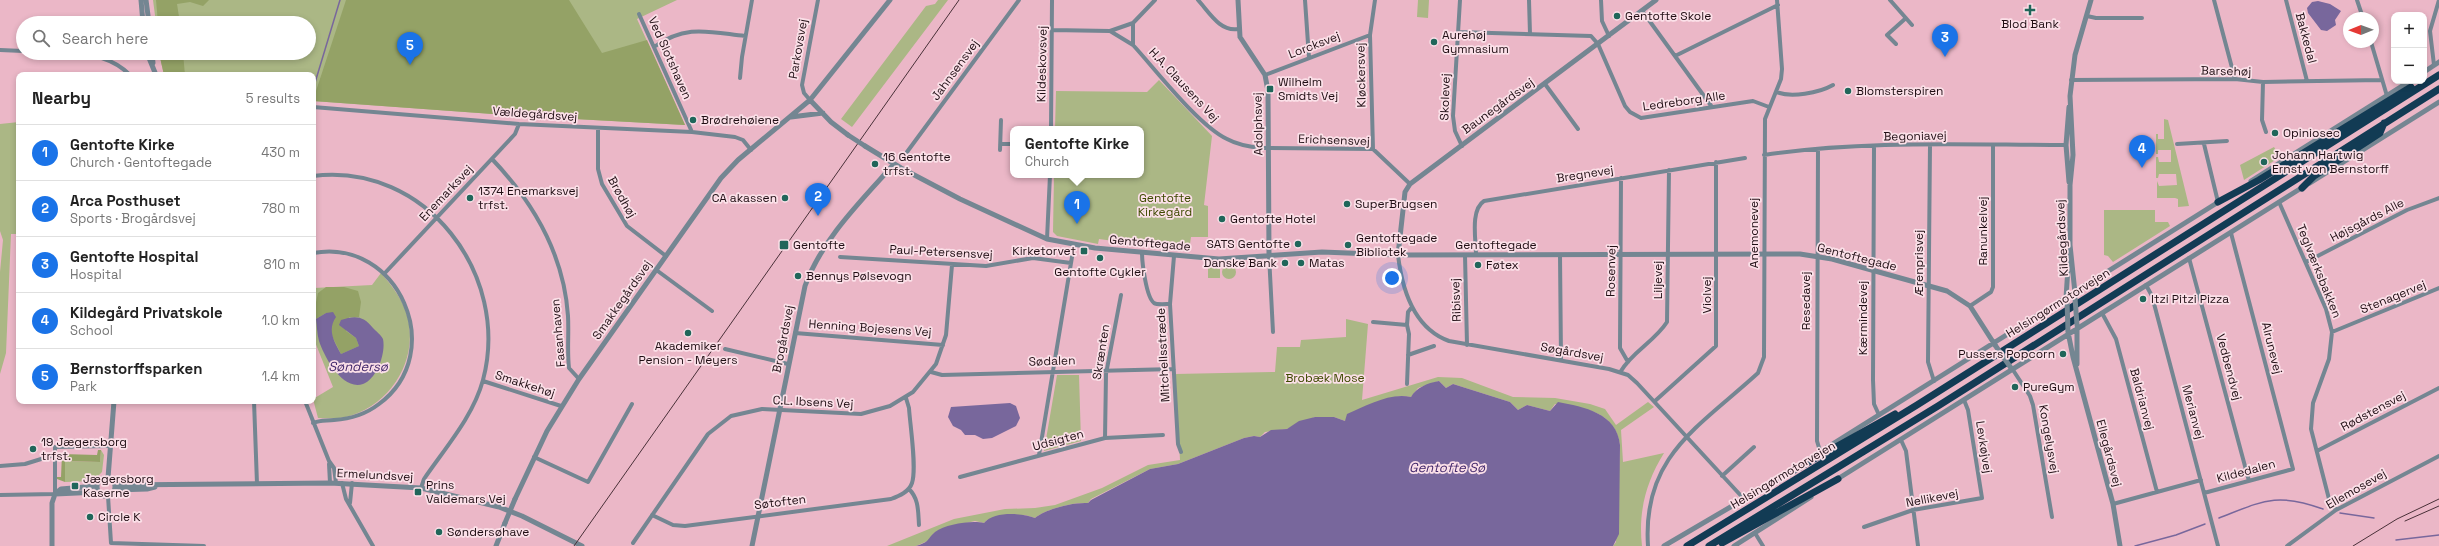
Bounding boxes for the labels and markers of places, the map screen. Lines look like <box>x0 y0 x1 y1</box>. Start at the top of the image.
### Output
marker: Blod Bank <box>2024 4 2036 16</box>
place label: Gentofte Skole <box>1625 8 1711 24</box>
marker: Gentofte Skole <box>1612 11 1622 21</box>
place label: Blod Bank <box>2001 16 2059 32</box>
pin: 3 <box>1932 24 1958 57</box>
place label: Aurehøj Gymnasium <box>1442 27 1509 57</box>
pin: 5 <box>397 32 423 65</box>
marker: Aurehøj Gymnasium <box>1429 37 1439 47</box>
place label: Wilhelm Smidts Vej <box>1278 74 1338 104</box>
place label: Blomsterspiren <box>1856 83 1943 99</box>
marker: Wilhelm Smidts Vej <box>1265 84 1275 94</box>
marker: Blomsterspiren <box>1843 86 1853 96</box>
place label: Brødrehøiene <box>701 112 779 128</box>
marker: Brødrehøiene <box>688 115 698 125</box>
place label: Opiniosec <box>2283 125 2340 141</box>
marker: Opiniosec <box>2270 128 2280 138</box>
pin: 4 <box>2129 135 2155 168</box>
place label: Johann Hartwig Ernst von Bernstorff <box>2272 147 2389 177</box>
place label: 16 Gentofte trfst. <box>883 149 951 179</box>
marker: Johann Hartwig Ernst von Bernstorff <box>2259 157 2269 167</box>
marker: 16 Gentofte trfst. <box>870 159 880 169</box>
place label: 1374 Enemarksvej trfst. <box>478 183 579 213</box>
pin: 2 <box>805 183 831 216</box>
place label: CA akassen <box>712 190 777 206</box>
pin: 1 <box>1064 191 1090 224</box>
marker: 1374 Enemarksvej trfst. <box>465 193 475 203</box>
marker: CA akassen <box>780 193 790 203</box>
place label: SuperBrugsen <box>1355 196 1437 212</box>
marker: SuperBrugsen <box>1342 199 1352 209</box>
place label: Gentofte Hotel <box>1230 211 1316 227</box>
marker: Gentofte Hotel <box>1217 214 1227 224</box>
place label: Gentoftegade Bibliotek <box>1356 230 1437 260</box>
place label: SATS Gentofte <box>1207 236 1290 252</box>
place label: Gentofte <box>793 237 845 253</box>
marker: Gentofte <box>778 239 790 251</box>
marker: SATS Gentofte <box>1293 239 1303 249</box>
marker: Gentoftegade Bibliotek <box>1343 240 1353 250</box>
place label: Kirketorvet <box>1012 243 1076 259</box>
marker: Kirketorvet <box>1079 246 1089 256</box>
marker: Gentofte Cykler <box>1095 253 1105 263</box>
place label: Danske Bank <box>1203 255 1278 271</box>
place label: Matas <box>1309 255 1345 271</box>
place label: Føtex <box>1486 257 1519 273</box>
marker: Danske Bank <box>1280 258 1290 268</box>
marker: Matas <box>1296 258 1306 268</box>
marker: Føtex <box>1473 260 1483 270</box>
place label: Gentofte Cykler <box>1054 264 1146 280</box>
place label: Bennys Pølsevogn <box>806 268 912 284</box>
marker: Bennys Pølsevogn <box>793 271 803 281</box>
place label: Itzi Pitzi Pizza <box>2151 291 2229 307</box>
marker: Itzi Pitzi Pizza <box>2138 294 2148 304</box>
marker: Akademiker Pension - Meyers <box>683 328 693 338</box>
place label: Akademiker Pension - Meyers <box>638 338 738 368</box>
place label: Pussers Popcorn <box>1958 346 2055 362</box>
marker: Pussers Popcorn <box>2058 349 2068 359</box>
place label: PureGym <box>2023 379 2075 395</box>
marker: PureGym <box>2010 382 2020 392</box>
place label: 19 Jægersborg trfst. <box>41 434 127 464</box>
marker: 19 Jægersborg trfst. <box>28 444 38 454</box>
place label: Jægersborg Kaserne <box>83 471 154 501</box>
place label: Prins Valdemars Vej <box>426 477 506 507</box>
marker: Jægersborg Kaserne <box>70 481 80 491</box>
marker: Prins Valdemars Vej <box>413 487 423 497</box>
place label: Circle K <box>98 509 141 525</box>
marker: Circle K <box>85 512 95 522</box>
place label: Søndersøhave <box>447 524 529 540</box>
marker: Søndersøhave <box>434 527 444 537</box>

